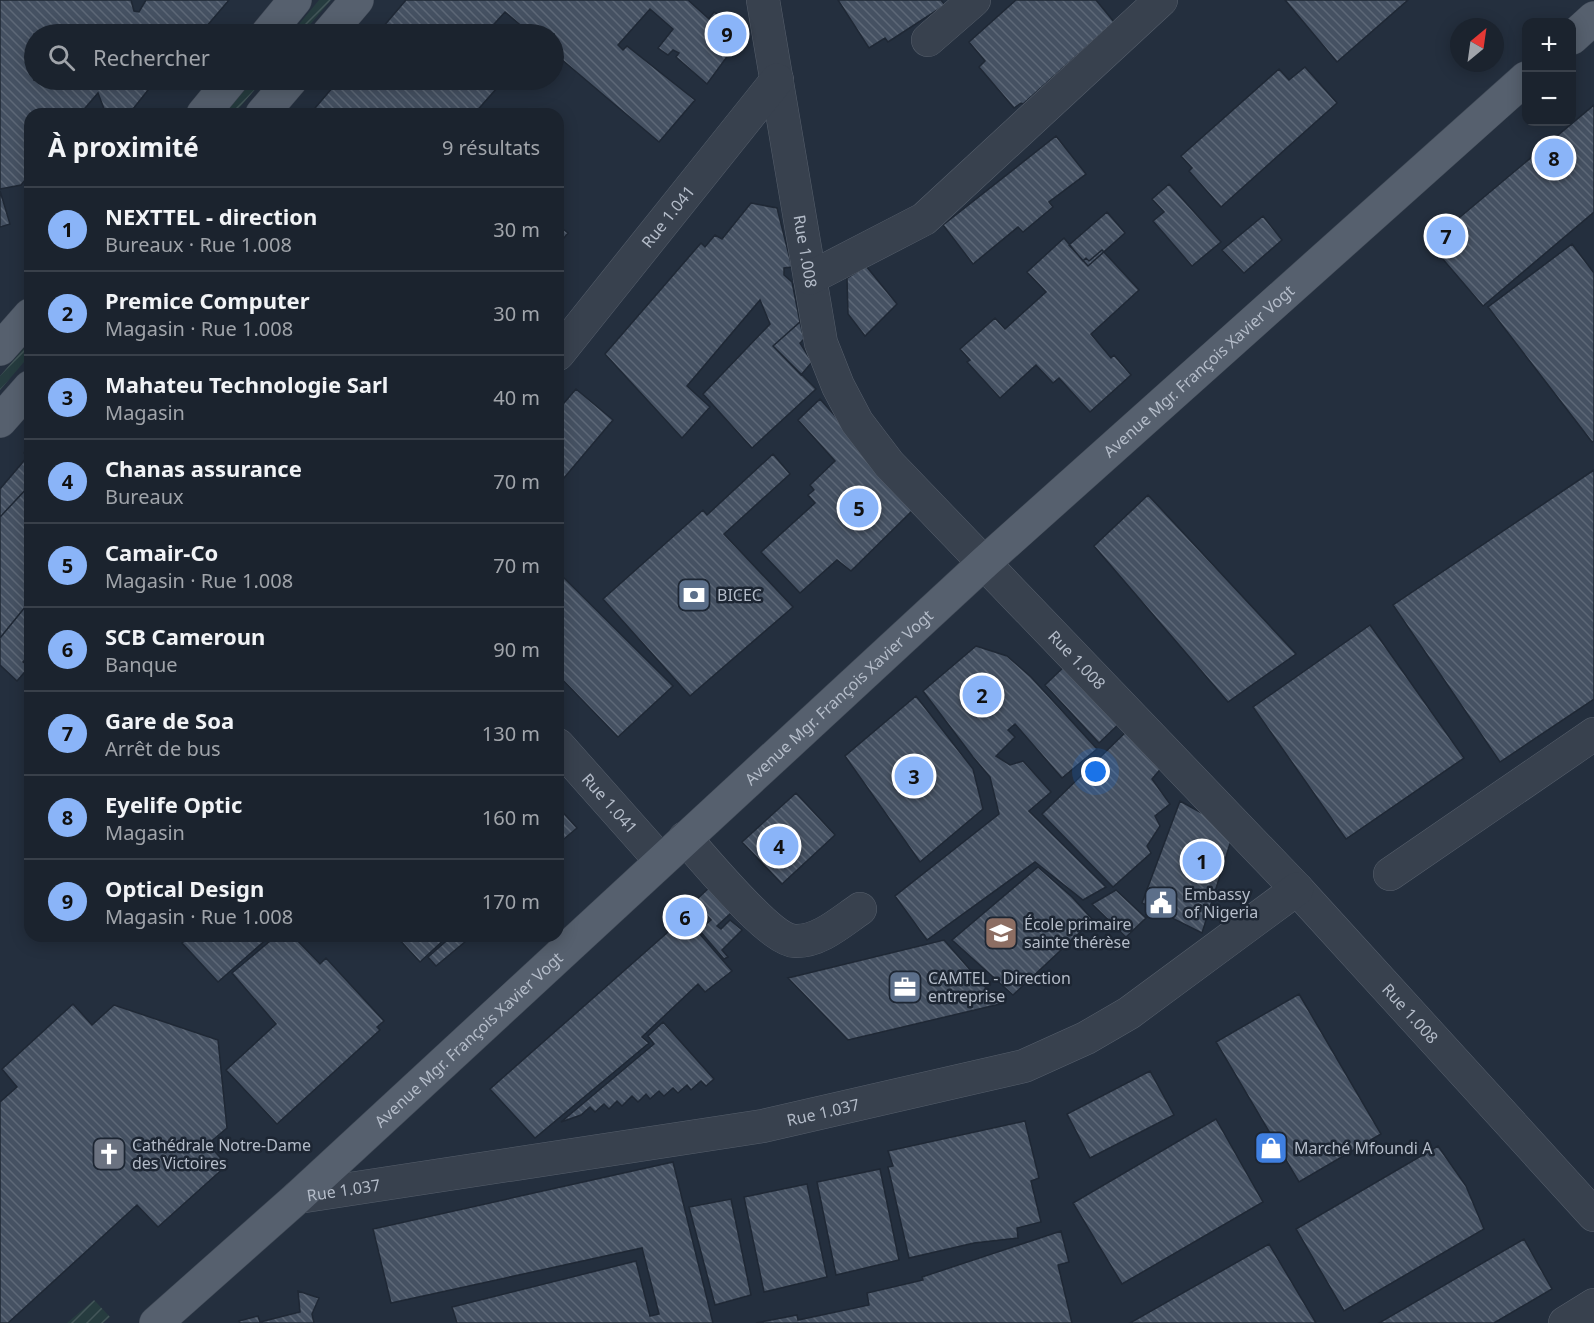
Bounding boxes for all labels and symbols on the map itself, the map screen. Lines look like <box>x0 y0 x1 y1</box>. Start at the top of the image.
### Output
pin: 9 <box>708 12 746 57</box>
north arrow <box>1450 18 1504 72</box>
pin: 8 <box>1534 136 1574 180</box>
street label: Rue 1.041 <box>636 181 700 252</box>
street label: Rue 1.008 <box>789 213 823 290</box>
pin: 7 <box>1426 214 1466 258</box>
street label: Avenue Mgr. François Xavier Vogt <box>1098 279 1299 462</box>
pin: 5 <box>840 486 878 530</box>
bank icon: BICEC <box>676 577 712 613</box>
place label: BICEC <box>717 584 762 606</box>
street label: Avenue Mgr. François Xavier Vogt <box>740 605 938 790</box>
street label: Rue 1.008 <box>1043 625 1110 694</box>
pin: 2 <box>962 672 1002 718</box>
pin: 3 <box>894 754 934 798</box>
your location <box>1081 757 1110 786</box>
street label: Rue 1.041 <box>577 768 643 838</box>
pin: 4 <box>760 824 798 868</box>
pin: 1 <box>1182 838 1222 884</box>
place label: Embassy of Nigeria <box>1184 883 1258 923</box>
public building icon: Embassy of Nigeria <box>1143 885 1179 921</box>
pin: 6 <box>666 894 704 940</box>
place label: École primaire sainte thérèse <box>1024 913 1132 953</box>
school or university icon: École primaire sainte thérèse <box>983 915 1019 951</box>
street label: Avenue Mgr. François Xavier Vogt <box>370 947 568 1132</box>
place label: CAMTEL - Direction entreprise <box>928 967 1071 1007</box>
office icon: CAMTEL - Direction entreprise <box>887 969 923 1005</box>
street label: Rue 1.008 <box>1377 979 1443 1048</box>
street label: Rue 1.037 <box>785 1093 862 1131</box>
shop icon: Marché Mfoundi A <box>1253 1130 1289 1166</box>
place label: Cathédrale Notre-Dame des Victoires <box>132 1134 311 1174</box>
church icon: Cathédrale Notre-Dame des Victoires <box>91 1136 127 1172</box>
place label: Marché Mfoundi A <box>1294 1137 1433 1159</box>
street label: Rue 1.037 <box>305 1174 382 1207</box>

